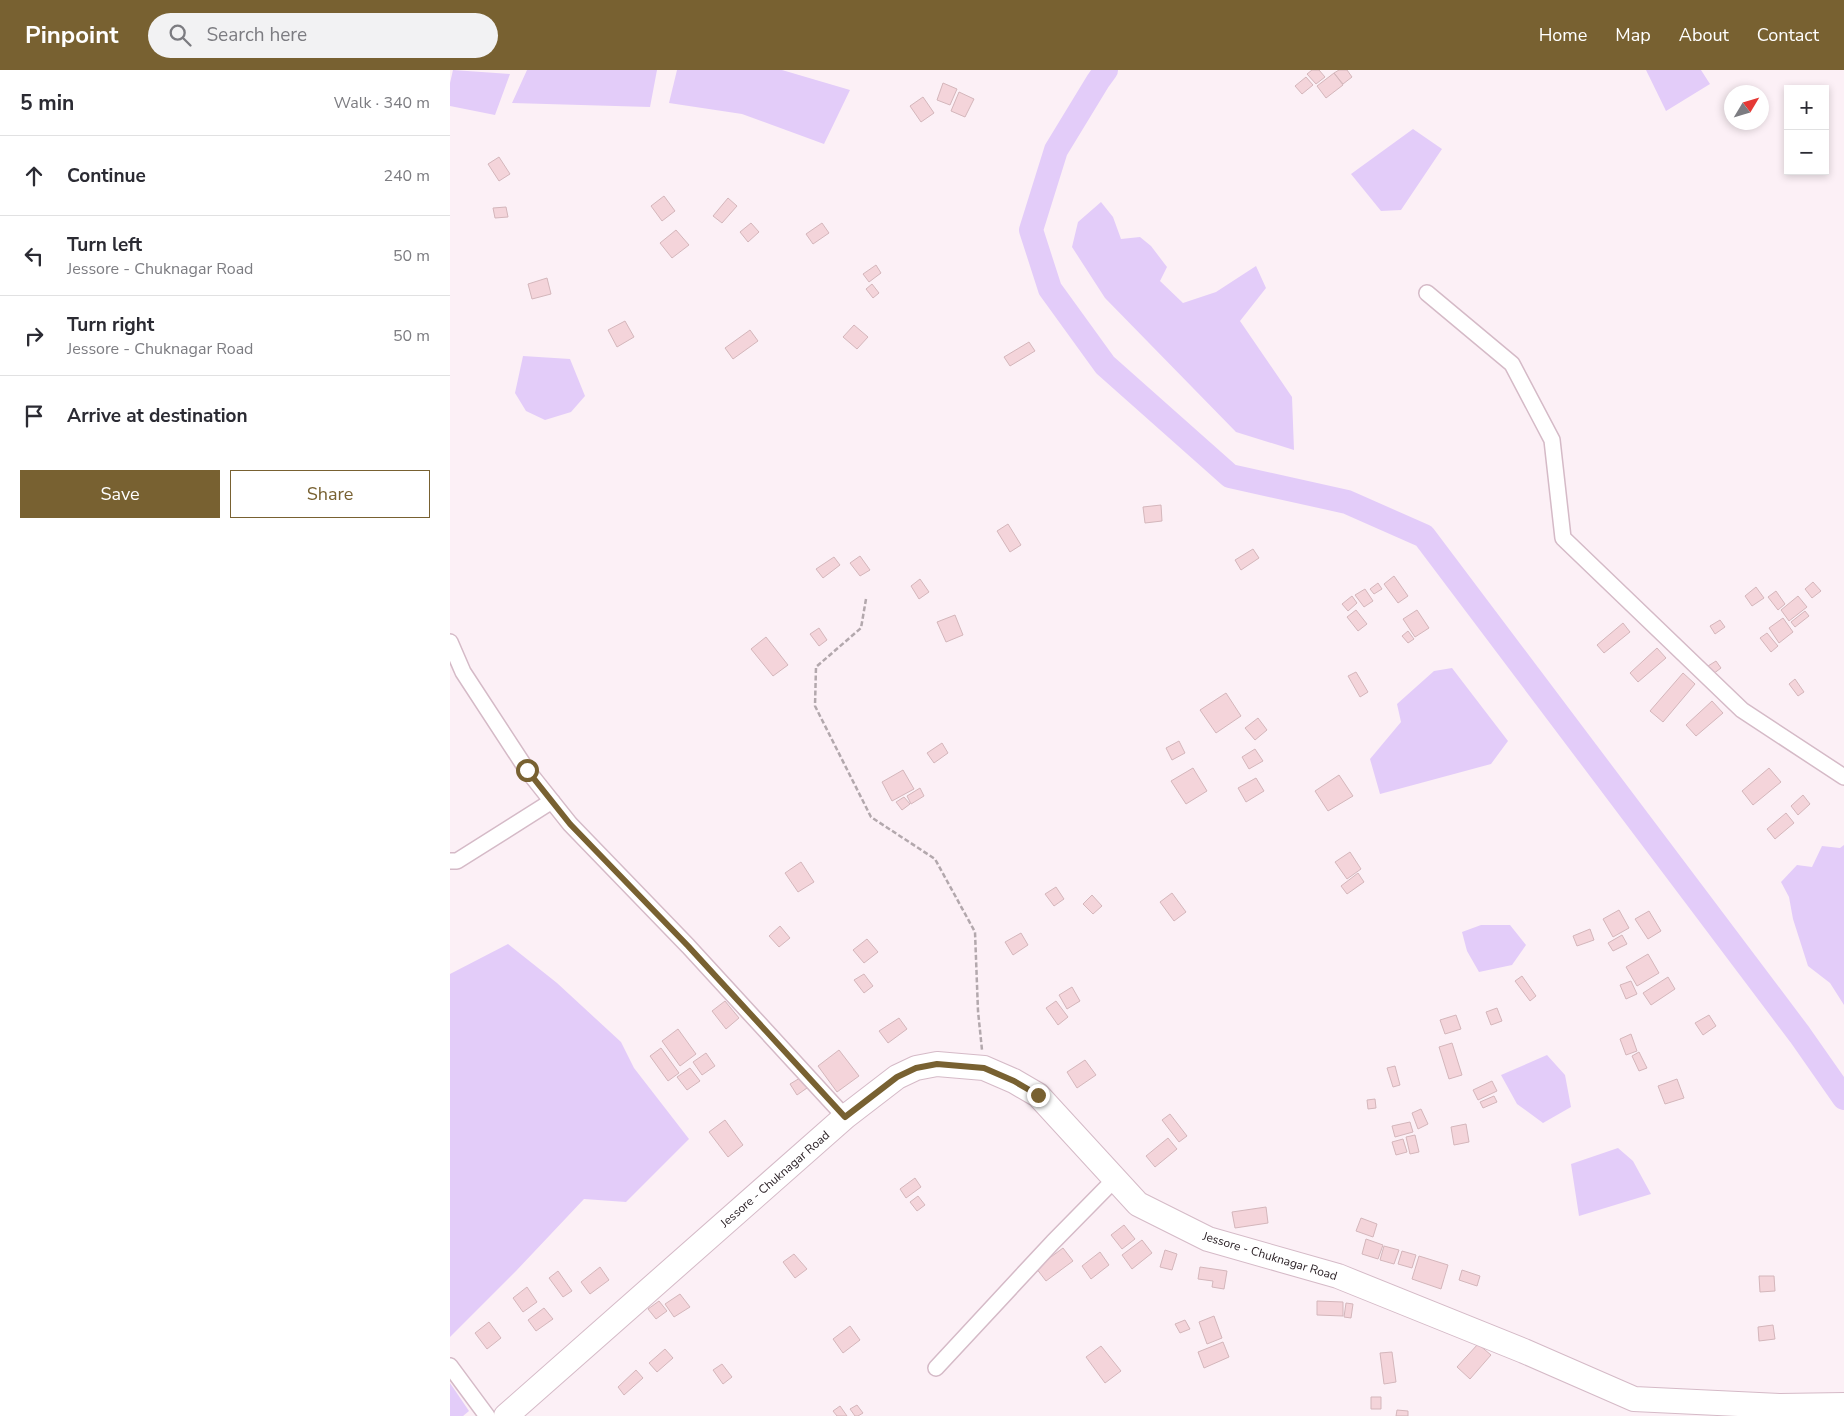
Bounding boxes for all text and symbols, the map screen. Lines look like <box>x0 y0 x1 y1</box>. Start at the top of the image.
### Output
search box <box>148 13 498 58</box>
text: Pinpoint <box>25 19 118 51</box>
icon: search <box>166 21 194 49</box>
text: Search here <box>206 22 307 48</box>
text: Home <box>1539 23 1587 47</box>
text: Map <box>1615 23 1651 47</box>
text: About <box>1679 23 1729 47</box>
text: Contact <box>1757 23 1819 47</box>
north arrow <box>1724 85 1769 130</box>
map controls <box>1784 85 1829 175</box>
button: + <box>1784 85 1829 130</box>
text: 5 min <box>20 89 74 117</box>
text: Walk · 340 m <box>334 92 430 114</box>
button: − <box>1784 130 1829 175</box>
icon: ahead <box>20 162 48 190</box>
text: Continue <box>67 163 146 189</box>
text: 240 m <box>383 165 430 187</box>
text: Turn left <box>67 232 142 258</box>
icon: left <box>20 242 48 270</box>
text: 50 m <box>393 245 430 267</box>
text: Jessore - Chuknagar Road <box>67 258 253 280</box>
text: Turn right <box>67 312 154 338</box>
icon: right <box>20 322 48 350</box>
text: 50 m <box>393 325 430 347</box>
text: Jessore - Chuknagar Road <box>67 338 253 360</box>
icon: arrive <box>20 402 48 430</box>
text: Arrive at destination <box>67 403 248 429</box>
button: Save <box>20 470 220 518</box>
button: Share <box>230 470 430 518</box>
route start <box>516 759 539 782</box>
route end <box>1027 1084 1050 1107</box>
street label: Jessore - Chuknagar Road <box>716 1127 833 1232</box>
street label: Jessore - Chuknagar Road <box>1200 1228 1339 1284</box>

